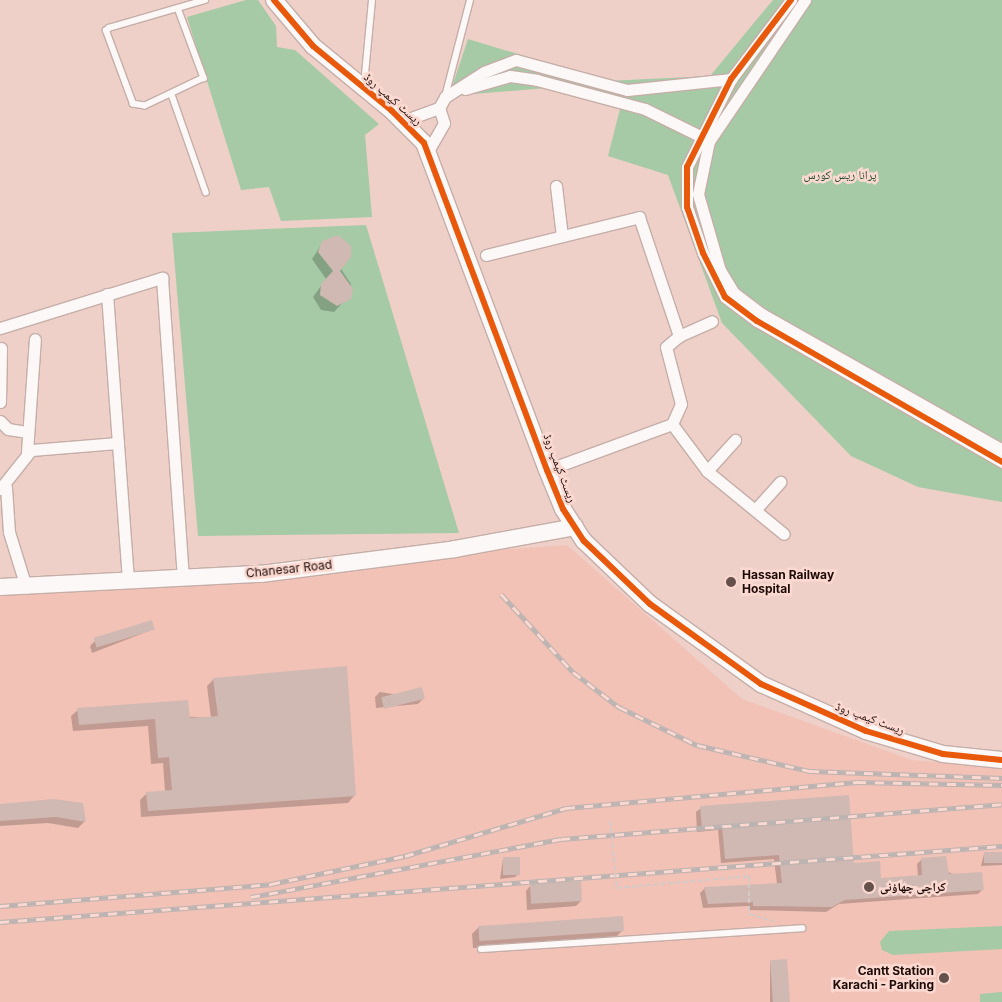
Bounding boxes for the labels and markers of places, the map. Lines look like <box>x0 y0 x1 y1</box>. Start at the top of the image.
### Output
place label: Hassan Railway Hospital <box>742 568 834 596</box>
marker: Hassan Railway Hospital <box>724 575 738 589</box>
marker: کراچی چھاؤنی <box>862 880 876 894</box>
place label: کراچی چھاؤنی <box>880 880 946 894</box>
place label: Cantt Station Karachi - Parking <box>833 964 934 992</box>
marker: Cantt Station Karachi - Parking <box>938 972 950 984</box>

